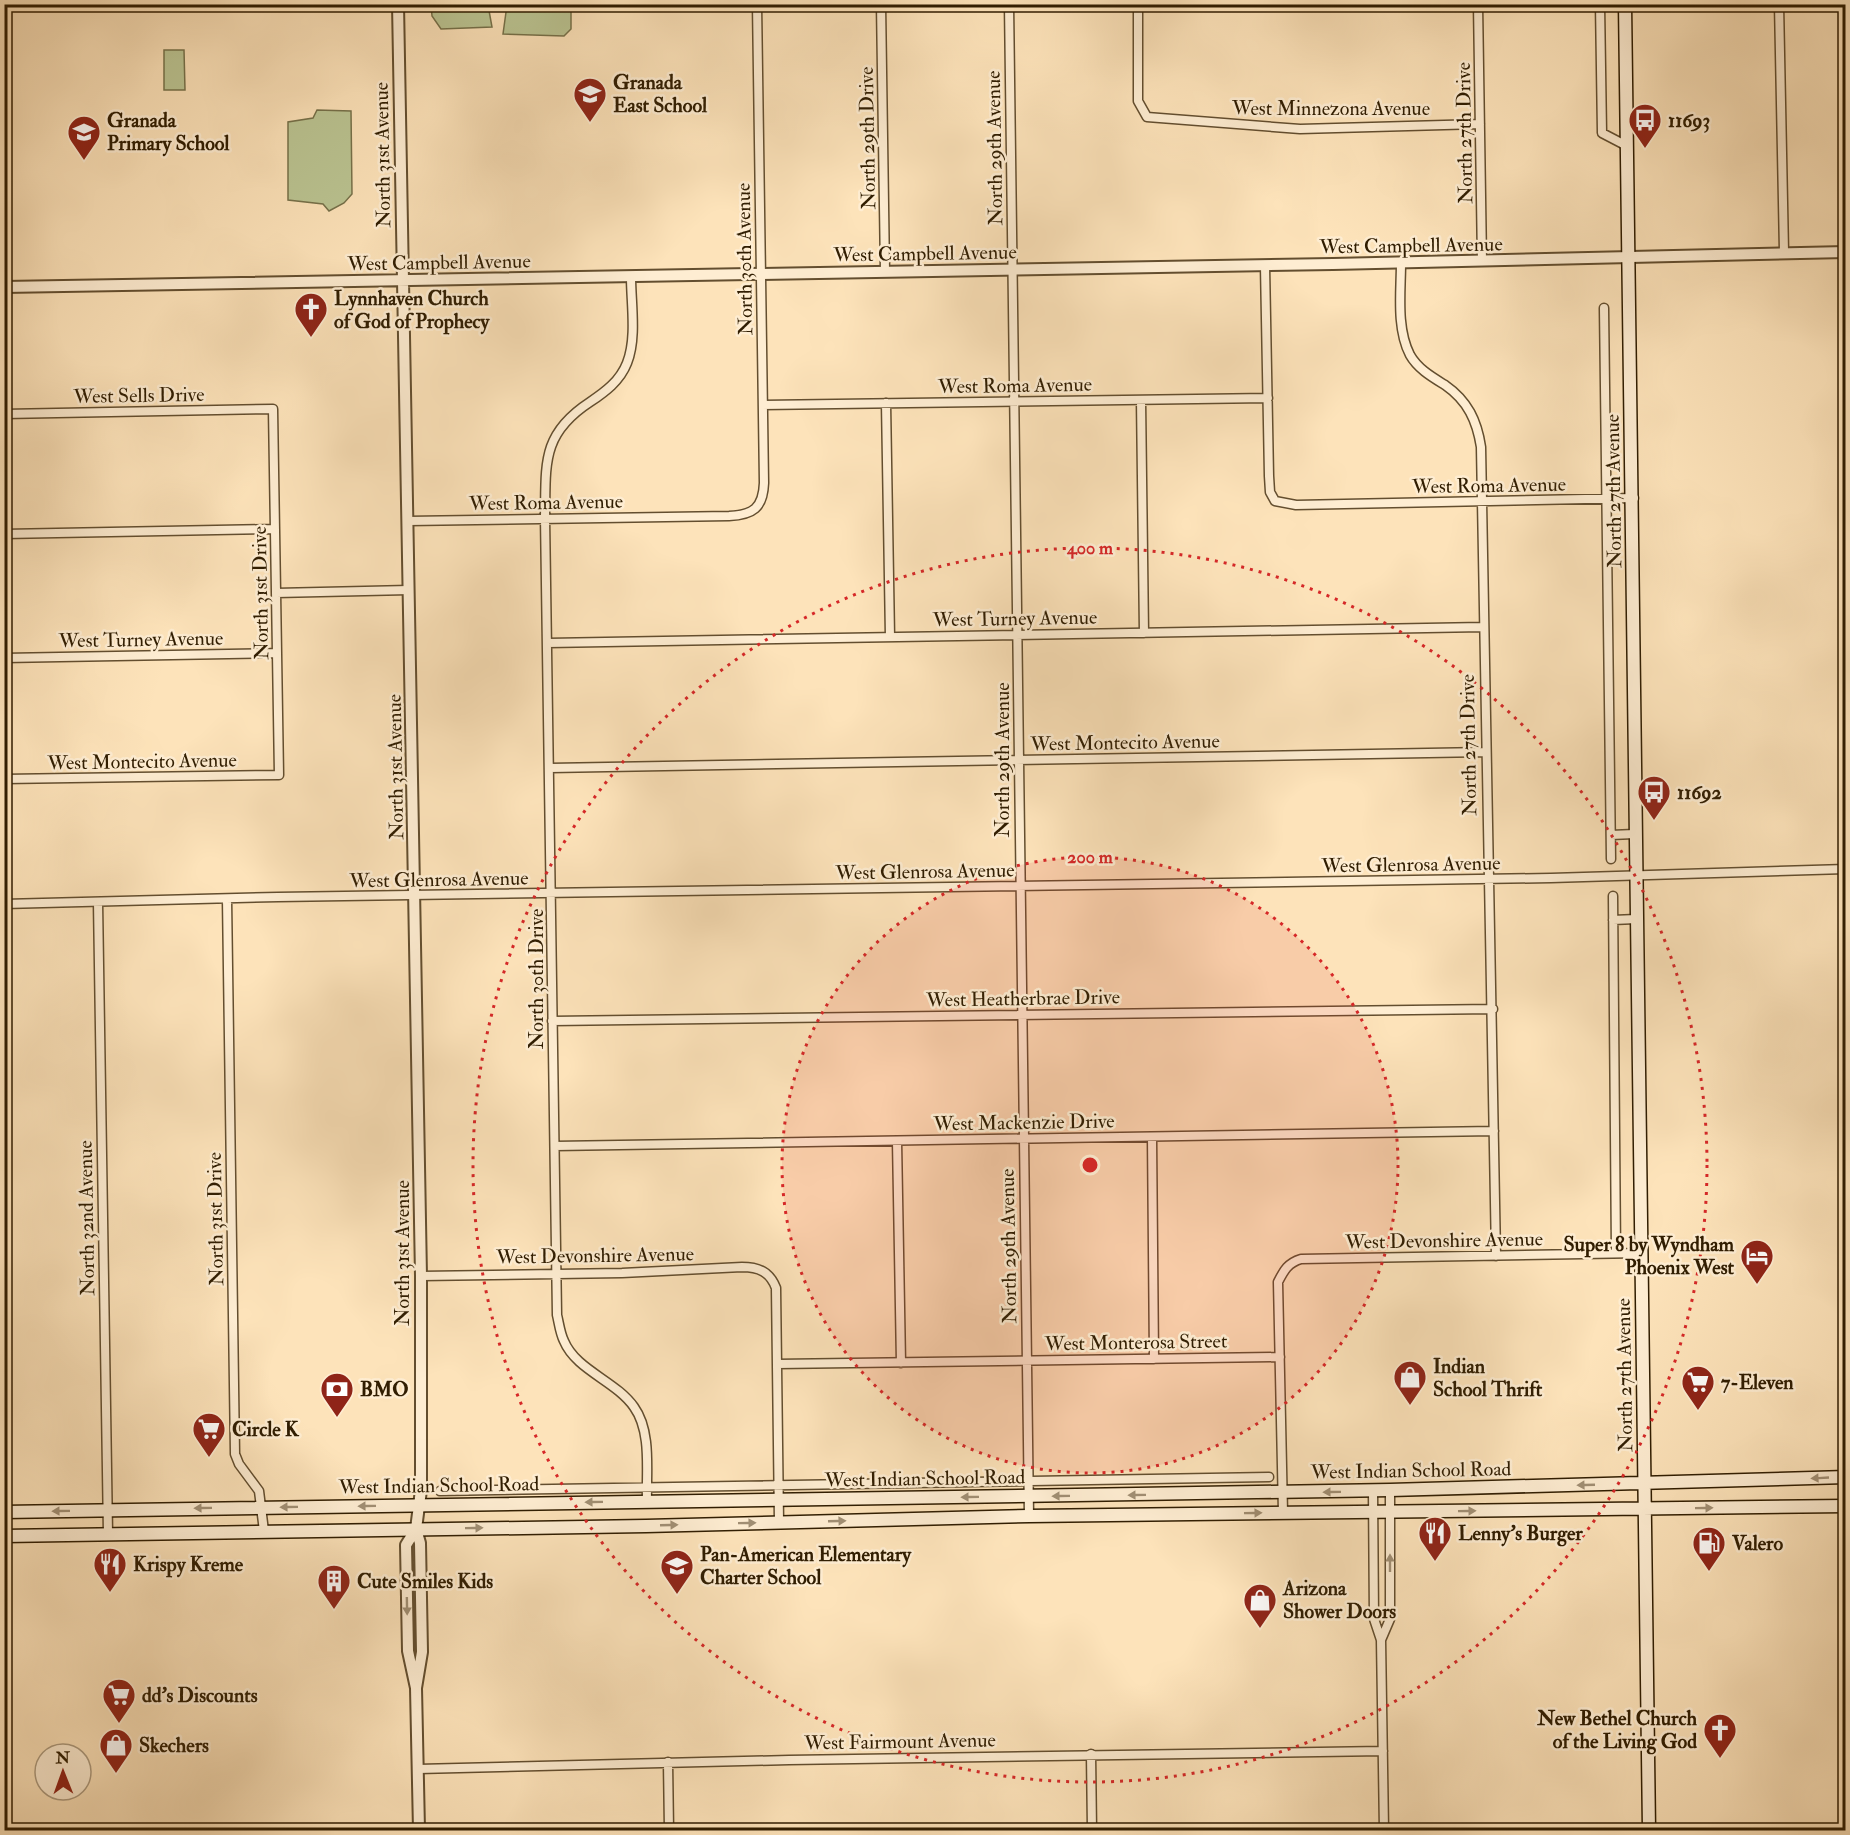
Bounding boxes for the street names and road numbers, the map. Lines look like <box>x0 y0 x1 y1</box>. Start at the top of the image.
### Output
street label: North 27th Drive <box>1451 62 1478 204</box>
street label: North 29th Drive <box>854 66 881 210</box>
street label: North 29th Avenue <box>981 70 1008 226</box>
street label: North 31st Avenue <box>369 82 396 228</box>
street label: West Minnezona Avenue <box>1231 96 1430 121</box>
street label: North 30th Avenue <box>731 182 758 336</box>
street label: West Campbell Avenue <box>1318 231 1503 261</box>
street label: West Campbell Avenue <box>832 239 1017 269</box>
street label: West Campbell Avenue <box>346 248 531 278</box>
street label: West Roma Avenue <box>937 372 1092 399</box>
street label: West Sells Drive <box>72 382 205 409</box>
street label: North 27th Avenue <box>1600 414 1627 568</box>
street label: West Roma Avenue <box>1411 472 1566 499</box>
street label: West Roma Avenue <box>468 489 623 516</box>
street label: North 31st Drive <box>247 526 274 660</box>
street label: West Turney Avenue <box>931 605 1098 632</box>
street label: West Turney Avenue <box>57 626 224 653</box>
street label: North 27th Drive <box>1455 674 1482 816</box>
street label: North 29th Avenue <box>990 682 1015 838</box>
street label: North 31st Avenue <box>382 694 409 840</box>
street label: West Montecito Avenue <box>1029 728 1220 757</box>
street label: West Montecito Avenue <box>46 747 237 776</box>
street label: West Glenrosa Avenue <box>1320 850 1501 879</box>
street label: West Glenrosa Avenue <box>834 857 1015 886</box>
street label: West Glenrosa Avenue <box>348 865 529 894</box>
street label: North 30th Drive <box>524 909 549 1049</box>
street label: West Heatherbrae Drive <box>925 984 1120 1013</box>
street label: West Mackenzie Drive <box>932 1108 1115 1137</box>
street label: North 32nd Avenue <box>73 1140 100 1296</box>
street label: North 31st Drive <box>202 1152 229 1286</box>
street label: North 29th Avenue <box>995 1168 1022 1324</box>
street label: North 31st Avenue <box>390 1180 415 1326</box>
street label: West Devonshire Avenue <box>1344 1226 1543 1255</box>
street label: West Devonshire Avenue <box>495 1241 694 1270</box>
street label: North 27th Avenue <box>1611 1298 1638 1452</box>
street label: West Monterosa Street <box>1043 1328 1228 1357</box>
street label: West Indian School Road <box>1309 1456 1512 1485</box>
street label: West Indian School Road <box>823 1464 1026 1493</box>
street label: West Indian School Road <box>337 1471 540 1500</box>
street label: West Fairmount Avenue <box>803 1727 996 1756</box>

